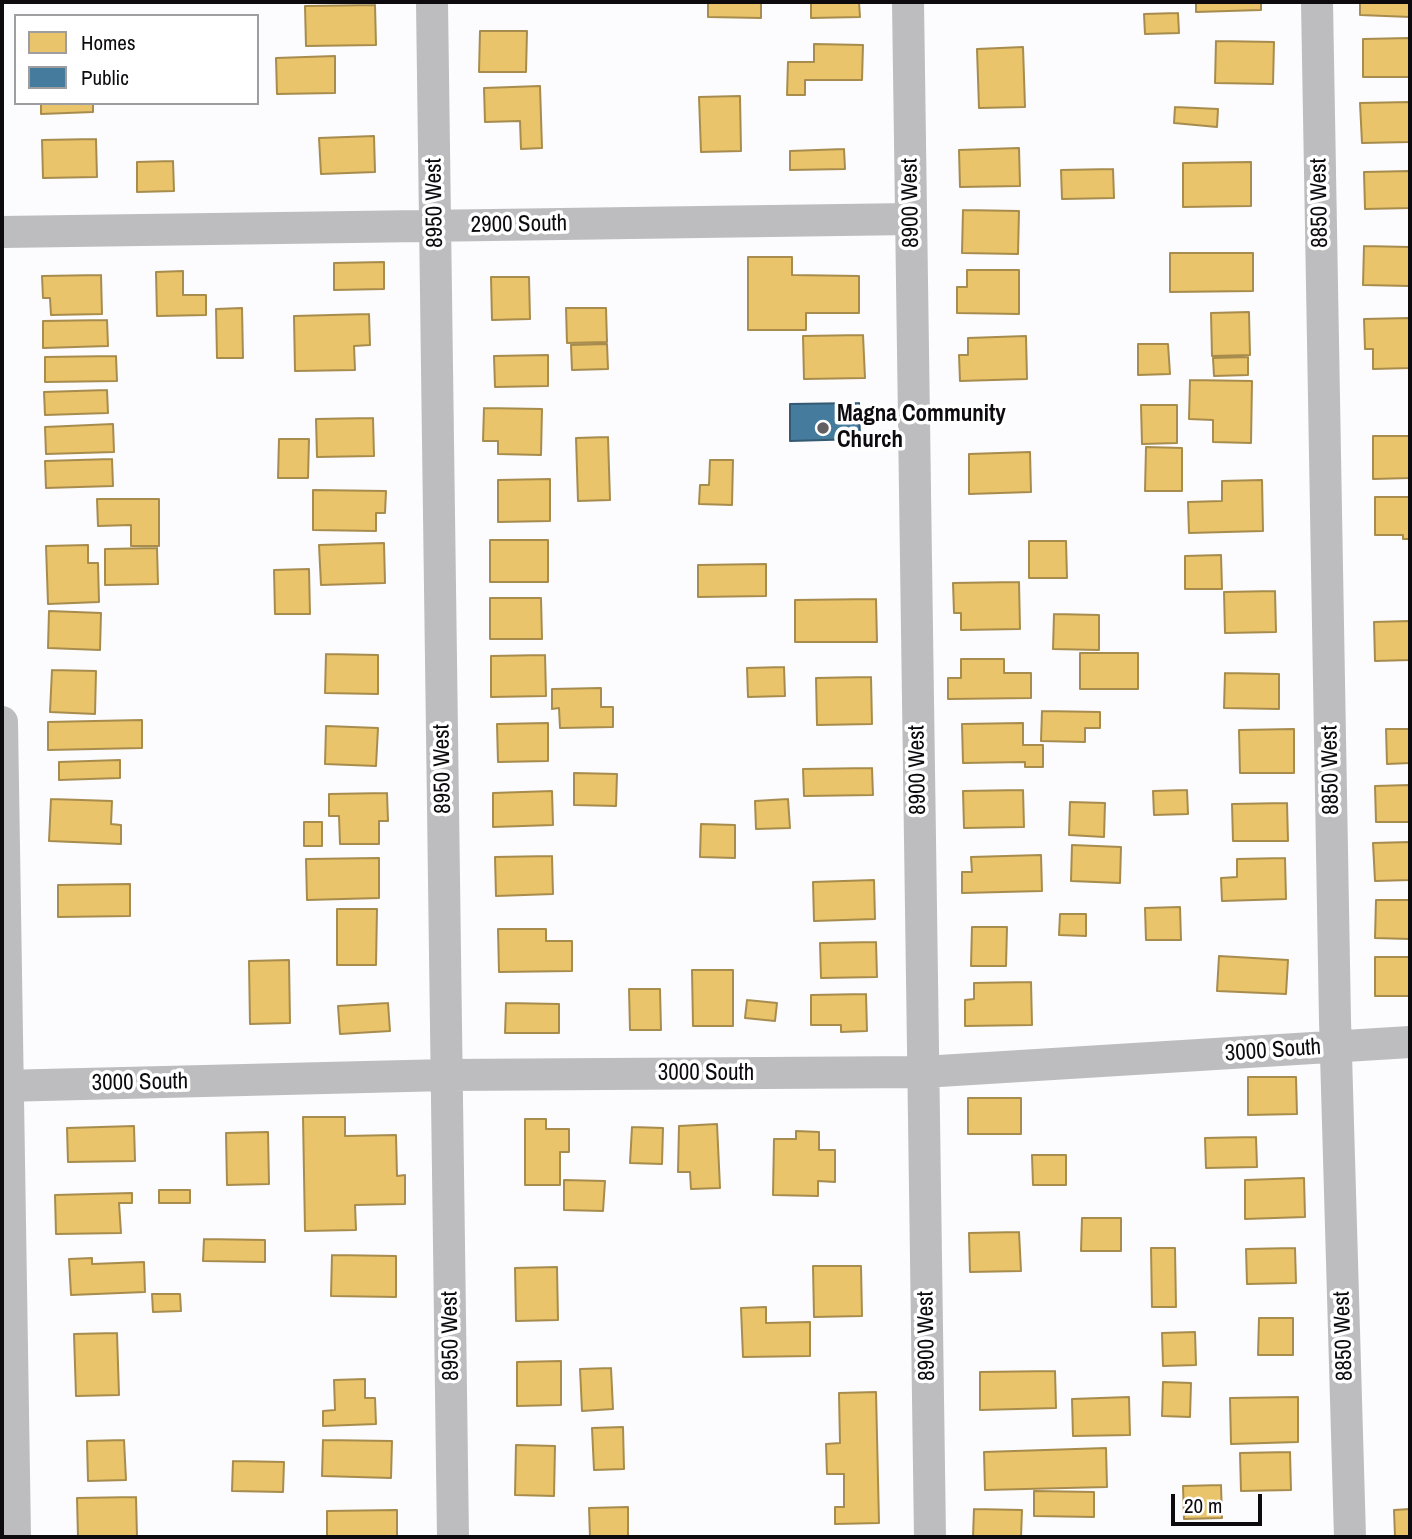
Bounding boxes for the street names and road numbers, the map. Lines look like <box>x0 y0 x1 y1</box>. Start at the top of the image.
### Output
street label: 8950 West <box>420 158 450 248</box>
street label: 8900 West <box>896 158 926 248</box>
street label: 8850 West <box>1305 158 1335 248</box>
street label: 2900 South <box>471 210 567 240</box>
street label: 8950 West <box>428 724 458 814</box>
street label: 8900 West <box>903 725 933 815</box>
street label: 8850 West <box>1316 725 1346 815</box>
street label: 3000 South <box>1224 1034 1322 1068</box>
street label: 3000 South <box>658 1060 754 1088</box>
street label: 3000 South <box>92 1068 188 1098</box>
street label: 8950 West <box>436 1291 466 1381</box>
street label: 8900 West <box>912 1291 942 1381</box>
street label: 8850 West <box>1329 1291 1359 1381</box>

